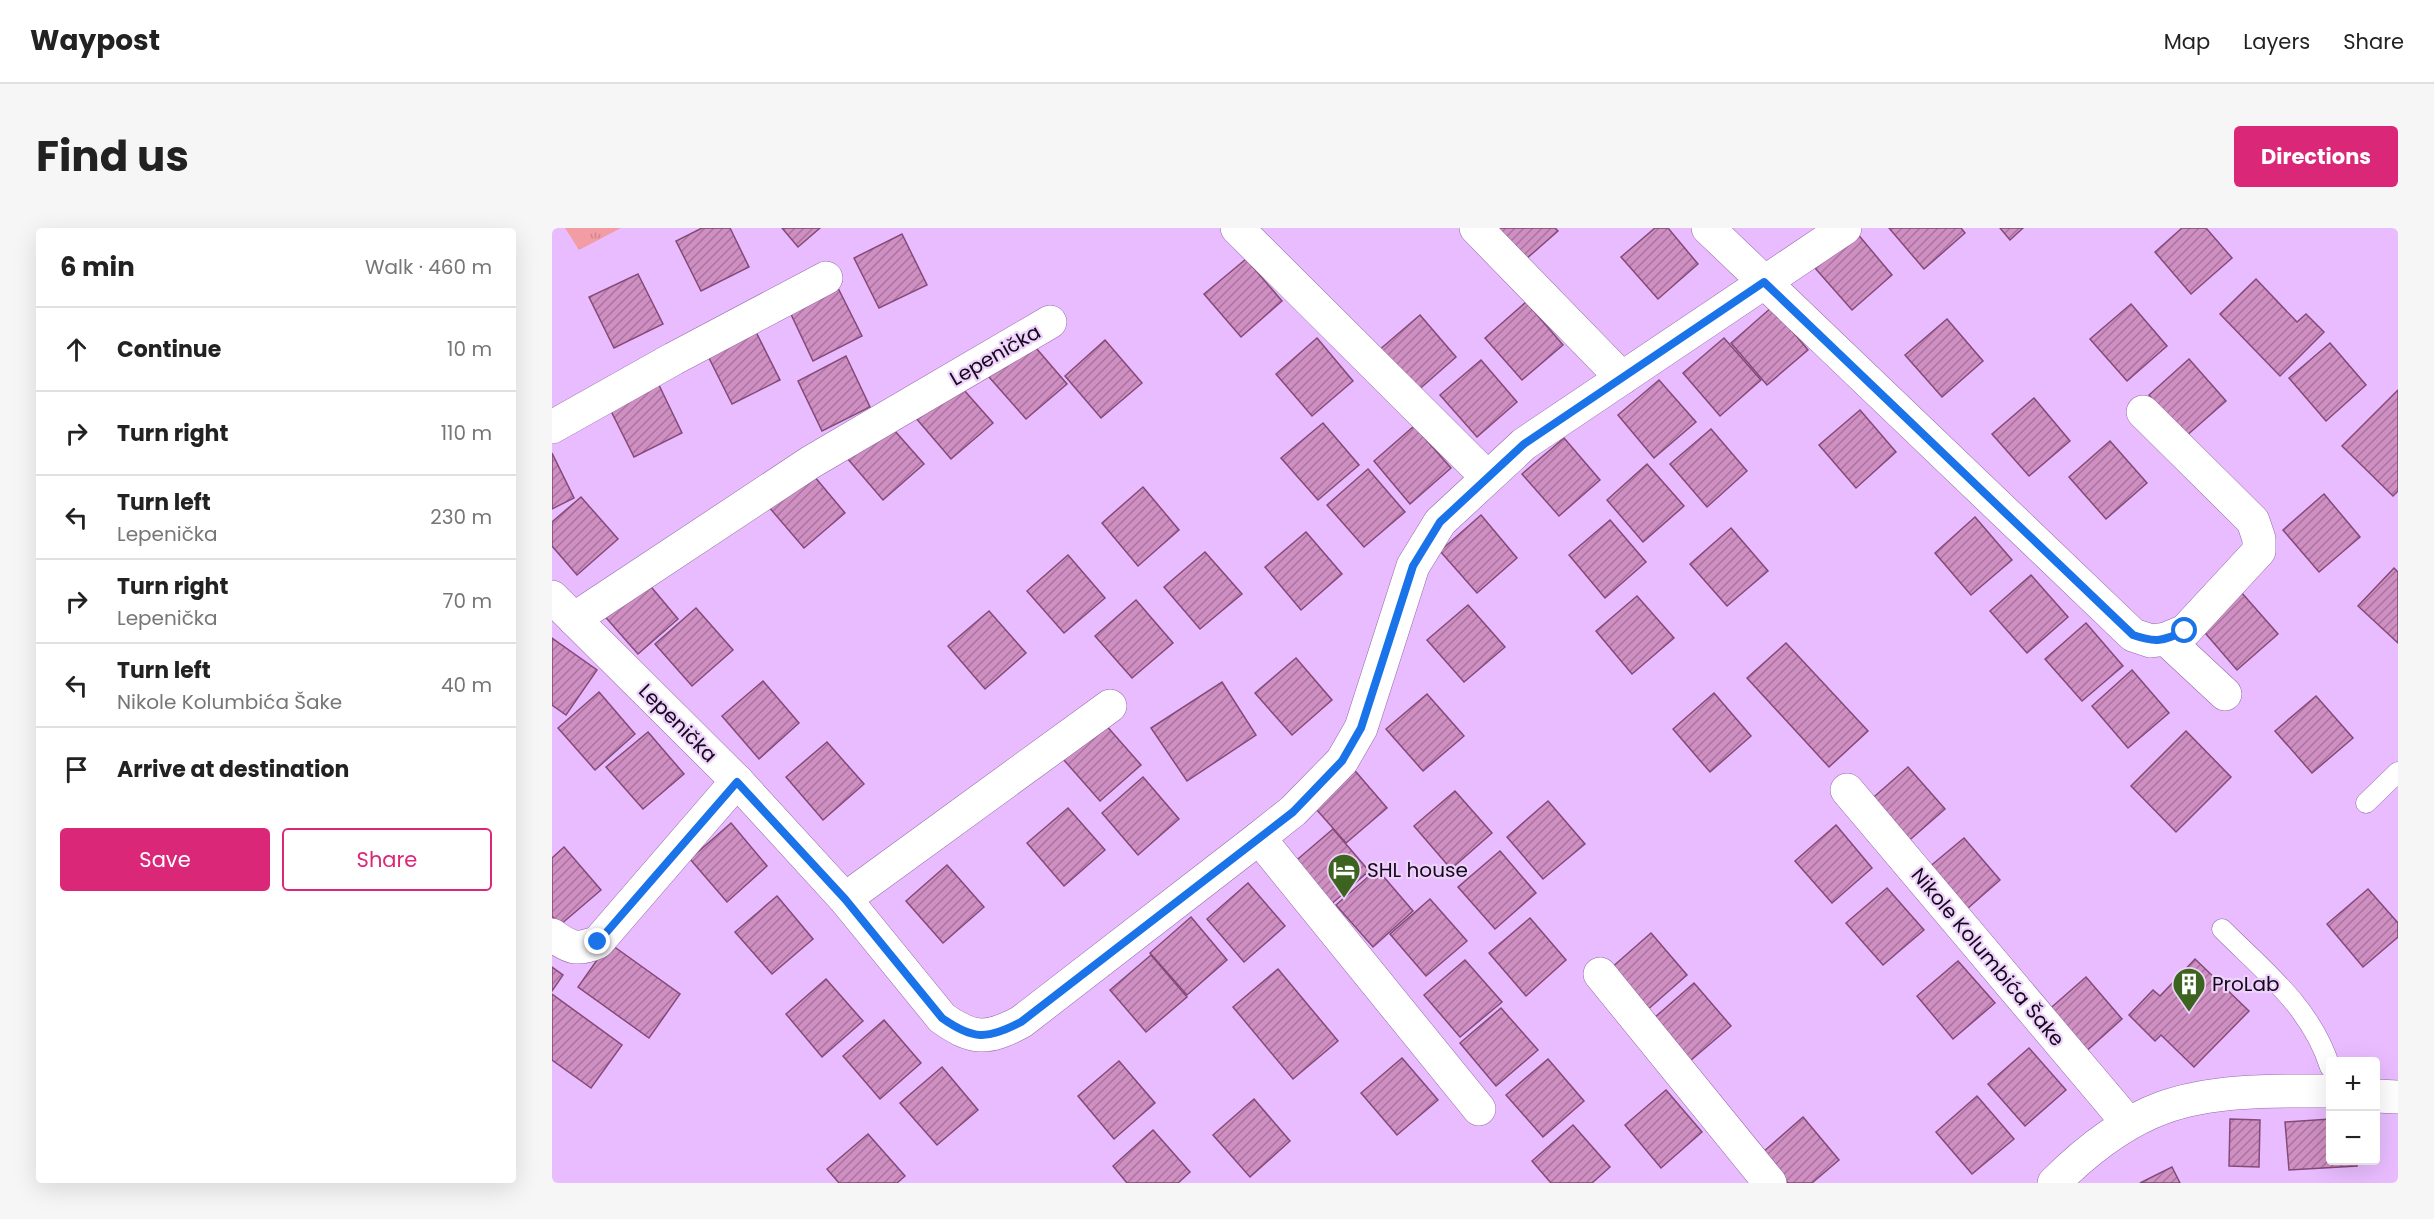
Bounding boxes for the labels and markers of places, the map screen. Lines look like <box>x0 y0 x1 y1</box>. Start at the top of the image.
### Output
hotel icon: SHL house <box>1326 852 1362 899</box>
place label: SHL house <box>1367 856 1468 884</box>
building icon: ProLab <box>2171 966 2207 1013</box>
place label: ProLab <box>2212 970 2280 998</box>

